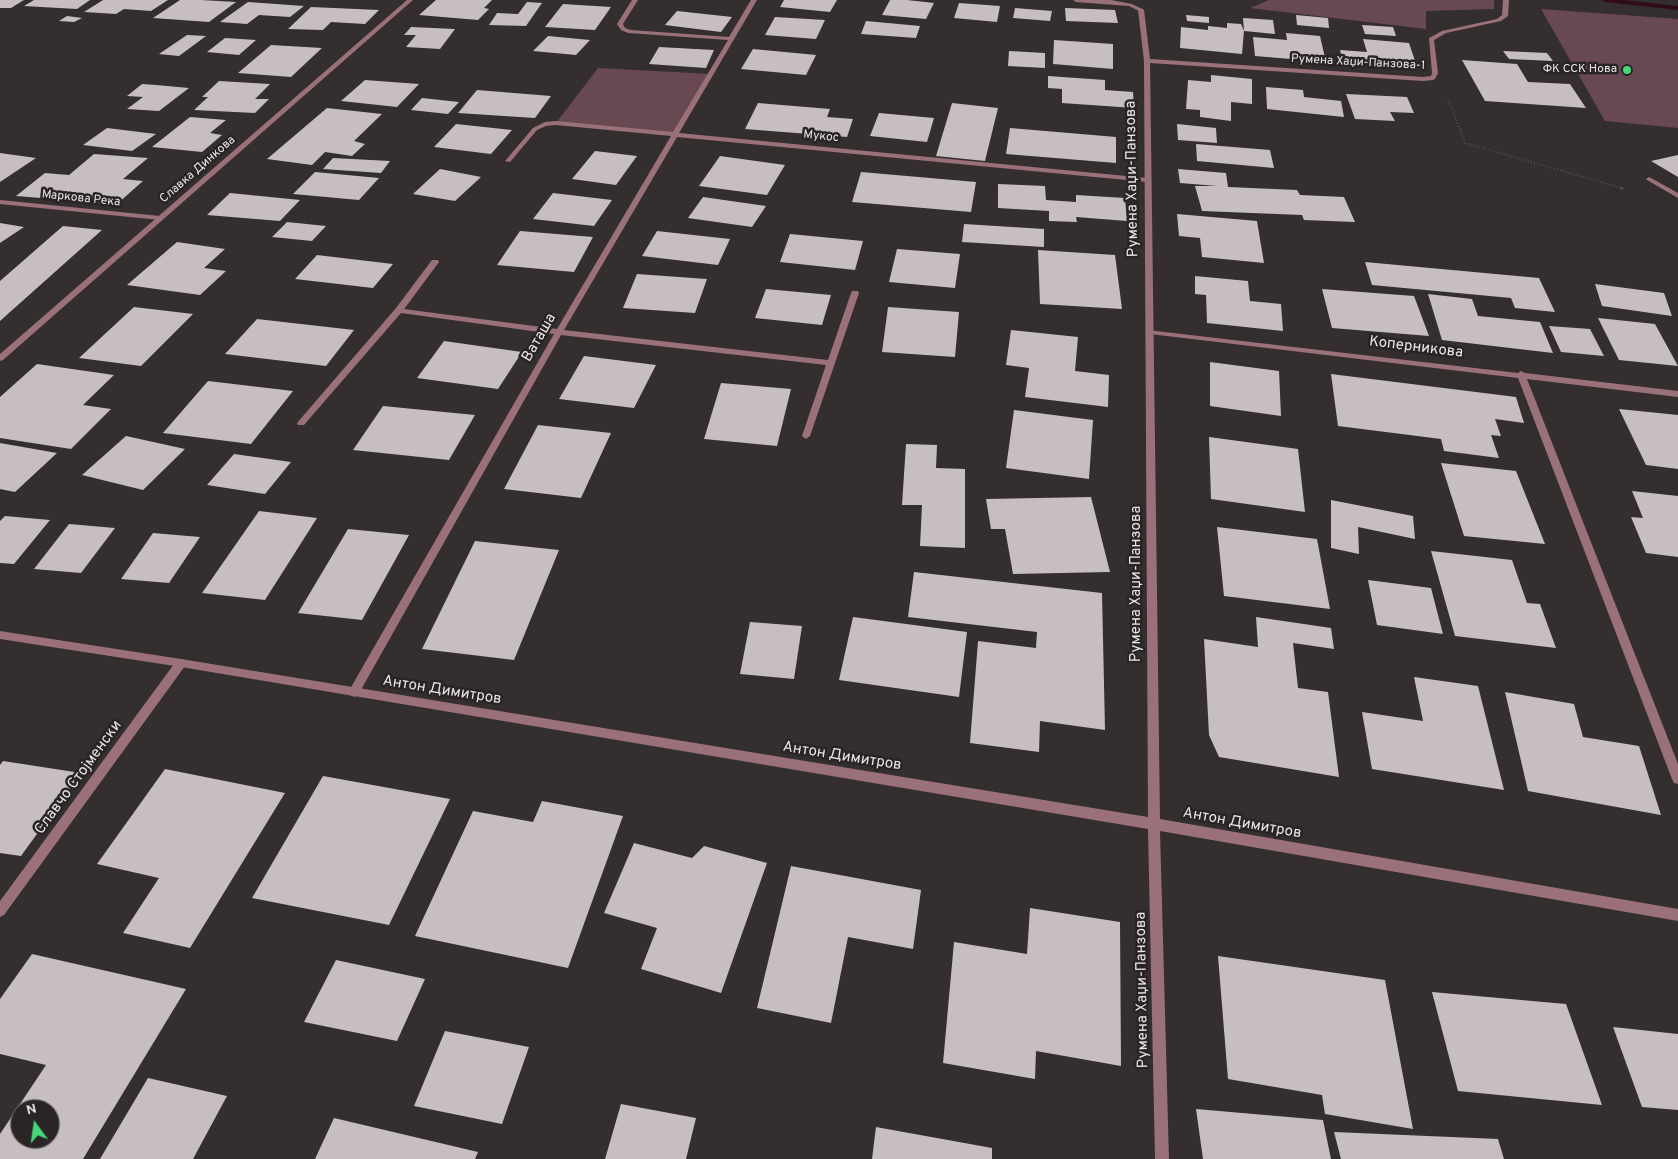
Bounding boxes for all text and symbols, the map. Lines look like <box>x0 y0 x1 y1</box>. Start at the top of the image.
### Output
street label: Румена Хаџи-Панзова-1 <box>1290 52 1426 74</box>
place label: ФК ССК Нова <box>1543 63 1617 77</box>
marker: ФК ССК Нова <box>1621 64 1633 76</box>
street label: Румена Хаџи-Панзова <box>1123 100 1143 258</box>
street label: Мукос <box>803 128 839 146</box>
street label: Славка Динкова <box>157 133 239 207</box>
street label: Маркова Река <box>41 188 121 210</box>
street label: Ваташа <box>519 311 561 365</box>
street label: Коперникова <box>1368 333 1464 363</box>
street label: Румена Хаџи-Панзова <box>1128 506 1146 662</box>
street label: Антон Димитров <box>381 673 503 709</box>
street label: Славчо Стојменски <box>32 717 126 839</box>
street label: Антон Димитров <box>781 739 903 775</box>
street label: Антон Димитров <box>1181 805 1303 843</box>
street label: Румена Хаџи-Панзова <box>1133 911 1153 1069</box>
north arrow <box>10 1099 60 1149</box>
text: N <box>25 1100 38 1119</box>

